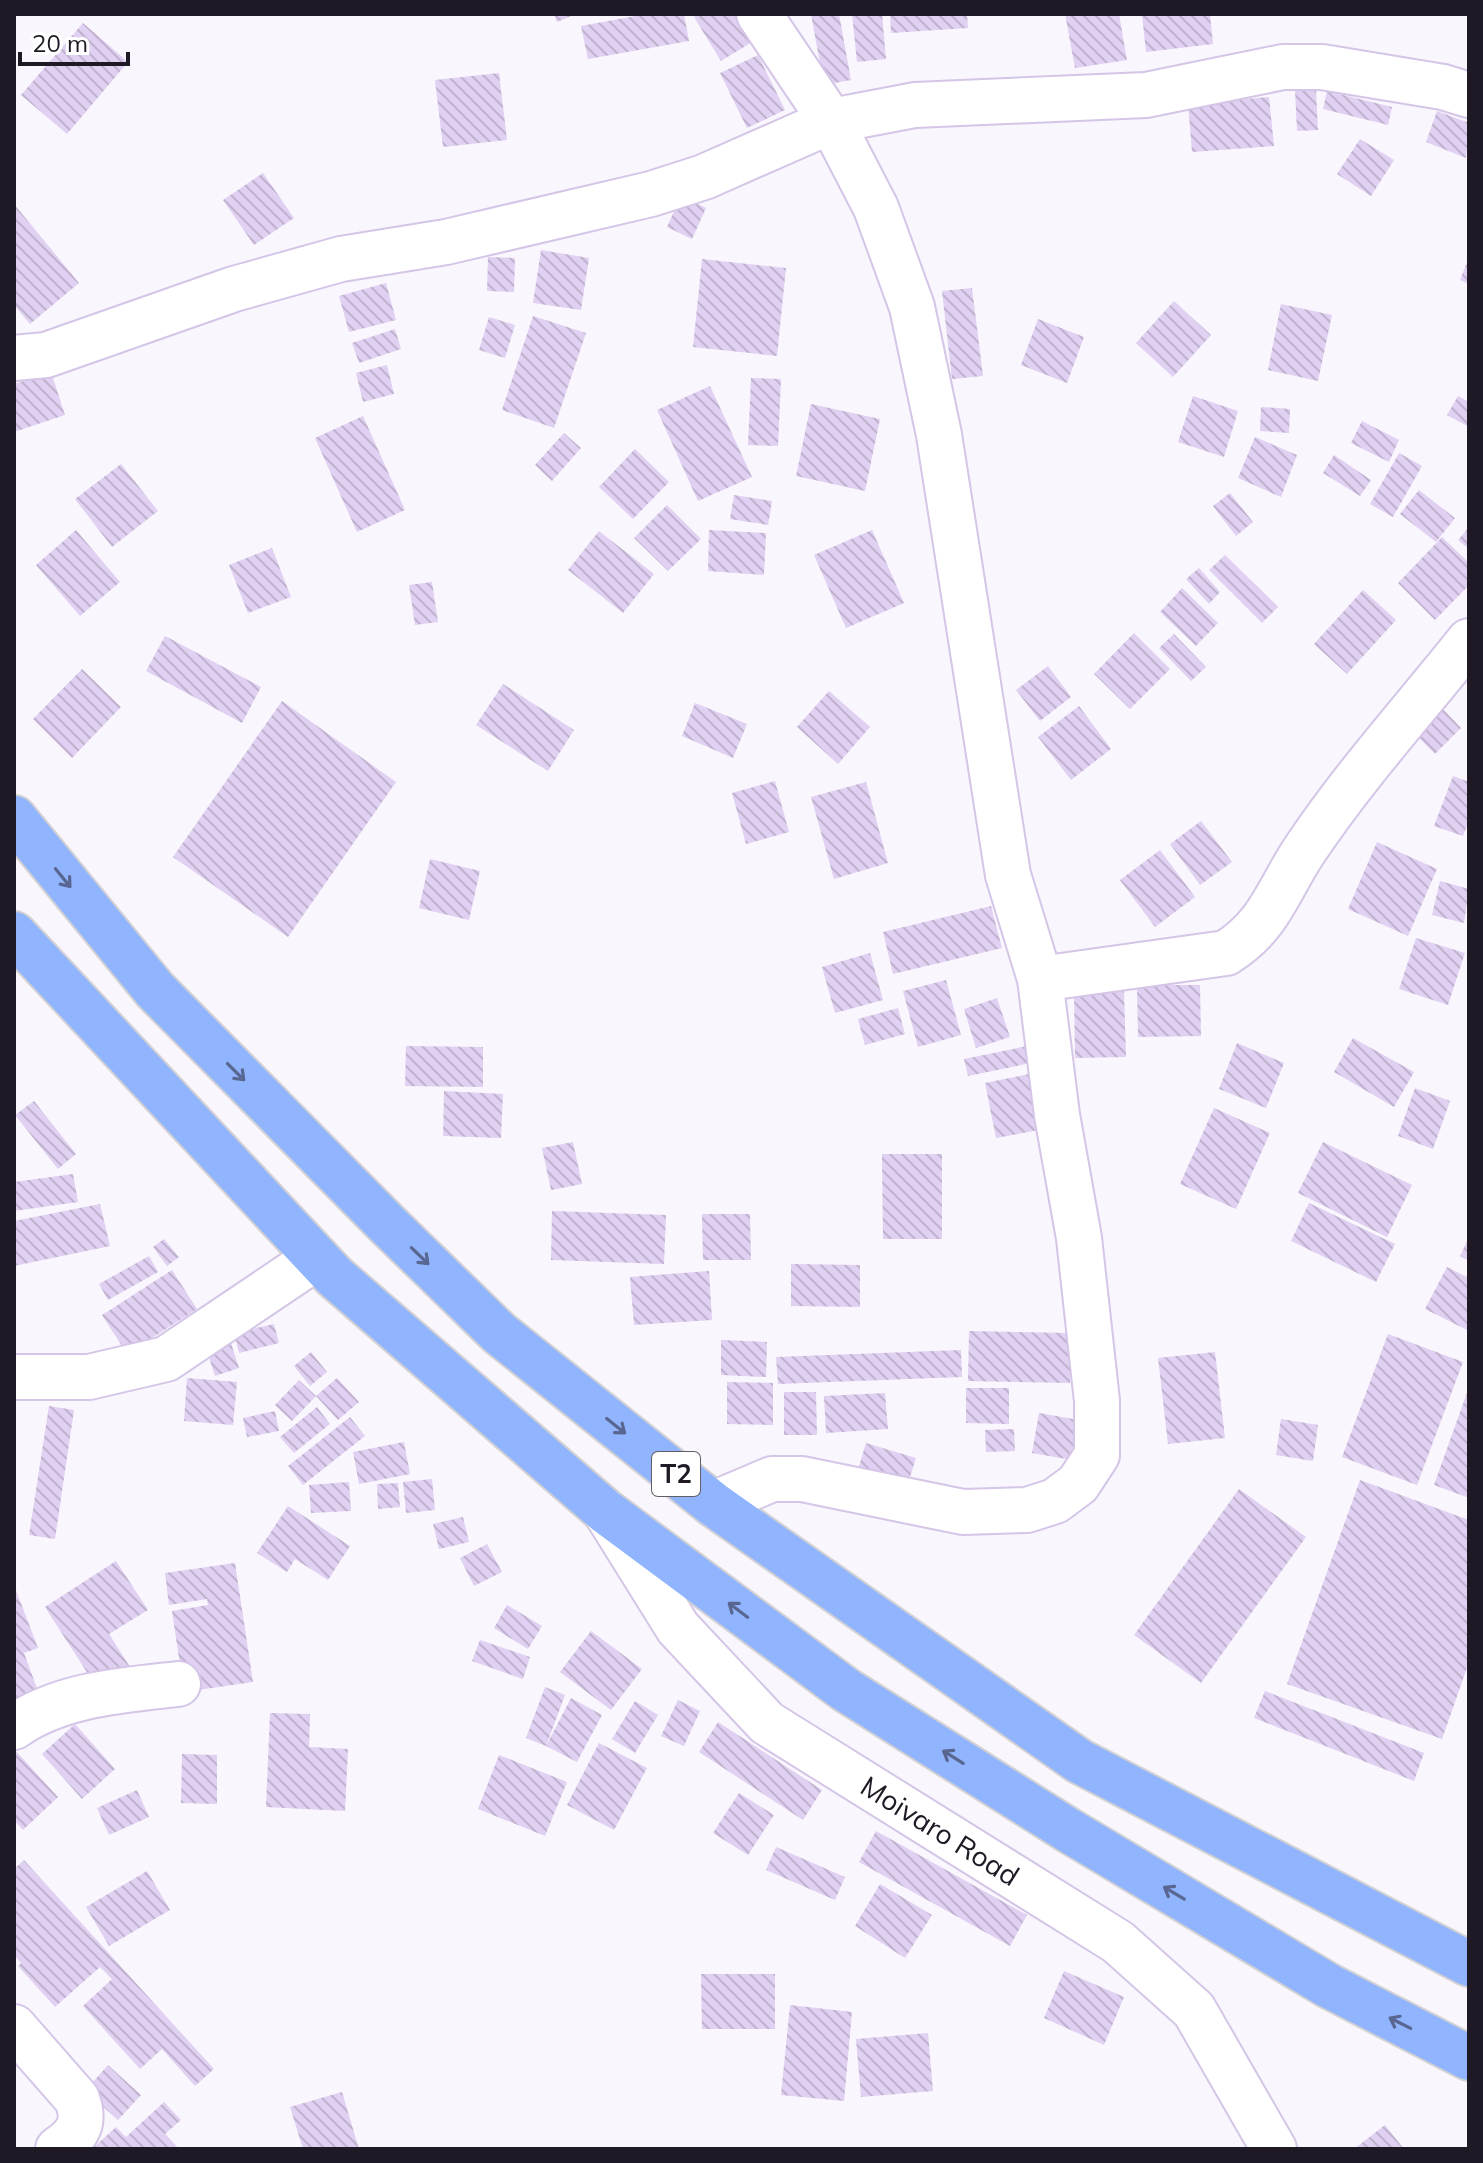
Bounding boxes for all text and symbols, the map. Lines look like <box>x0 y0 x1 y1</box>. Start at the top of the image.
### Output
scale bar <box>20 16 128 66</box>
text: 20 m <box>32 28 88 58</box>
one-way arrow <box>55 867 72 888</box>
one-way arrow <box>226 1062 245 1081</box>
one-way arrow <box>410 1246 429 1265</box>
one-way arrow <box>605 1417 626 1435</box>
road number: T2 <box>652 1452 700 1496</box>
one-way arrow <box>728 1602 750 1619</box>
one-way arrow <box>942 1749 964 1766</box>
street label: Moivaro Road <box>855 1768 1026 1893</box>
one-way arrow <box>1163 1885 1186 1901</box>
one-way arrow <box>1388 2014 1412 2030</box>

